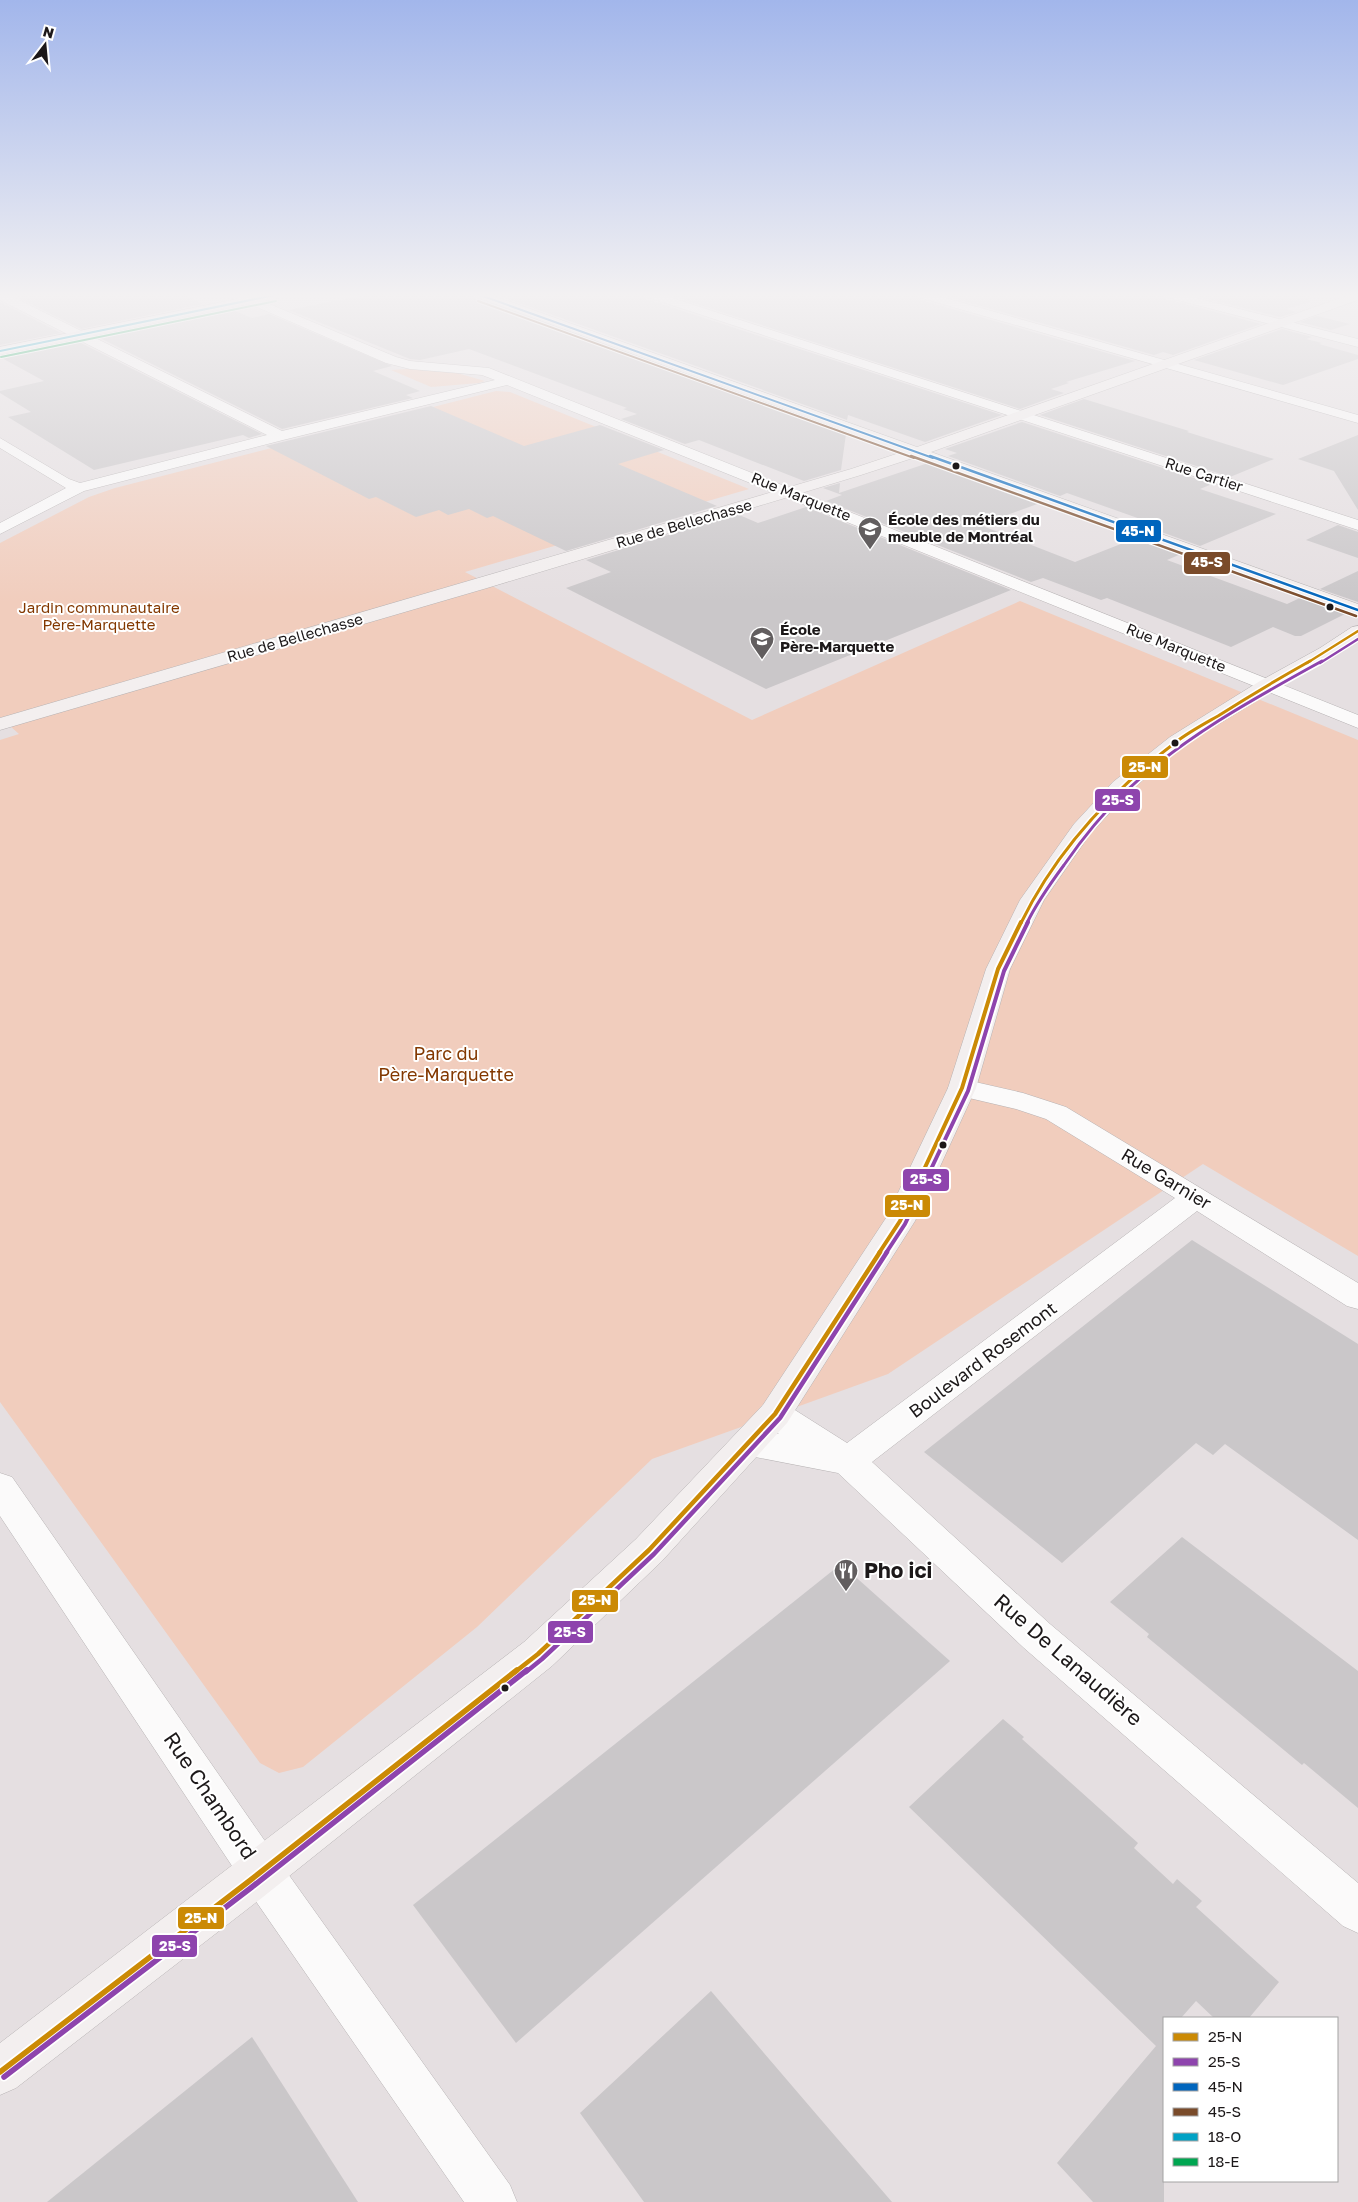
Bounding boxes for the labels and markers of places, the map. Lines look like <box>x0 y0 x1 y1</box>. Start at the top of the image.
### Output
unlabelled marker <box>951 461 961 471</box>
place label: École des métiers du meuble de Montréal <box>888 510 1040 545</box>
school or university icon: École des métiers du meuble de Montréal <box>857 516 883 550</box>
unlabelled marker <box>1325 602 1335 612</box>
place label: École Père-Marquette <box>780 620 894 655</box>
school or university icon: École Père-Marquette <box>749 626 775 660</box>
unlabelled marker <box>1170 738 1180 748</box>
unlabelled marker <box>938 1140 948 1150</box>
place label: Pho ici <box>864 1557 932 1583</box>
restaurant icon: Pho ici <box>833 1558 859 1592</box>
unlabelled marker <box>500 1683 510 1693</box>

